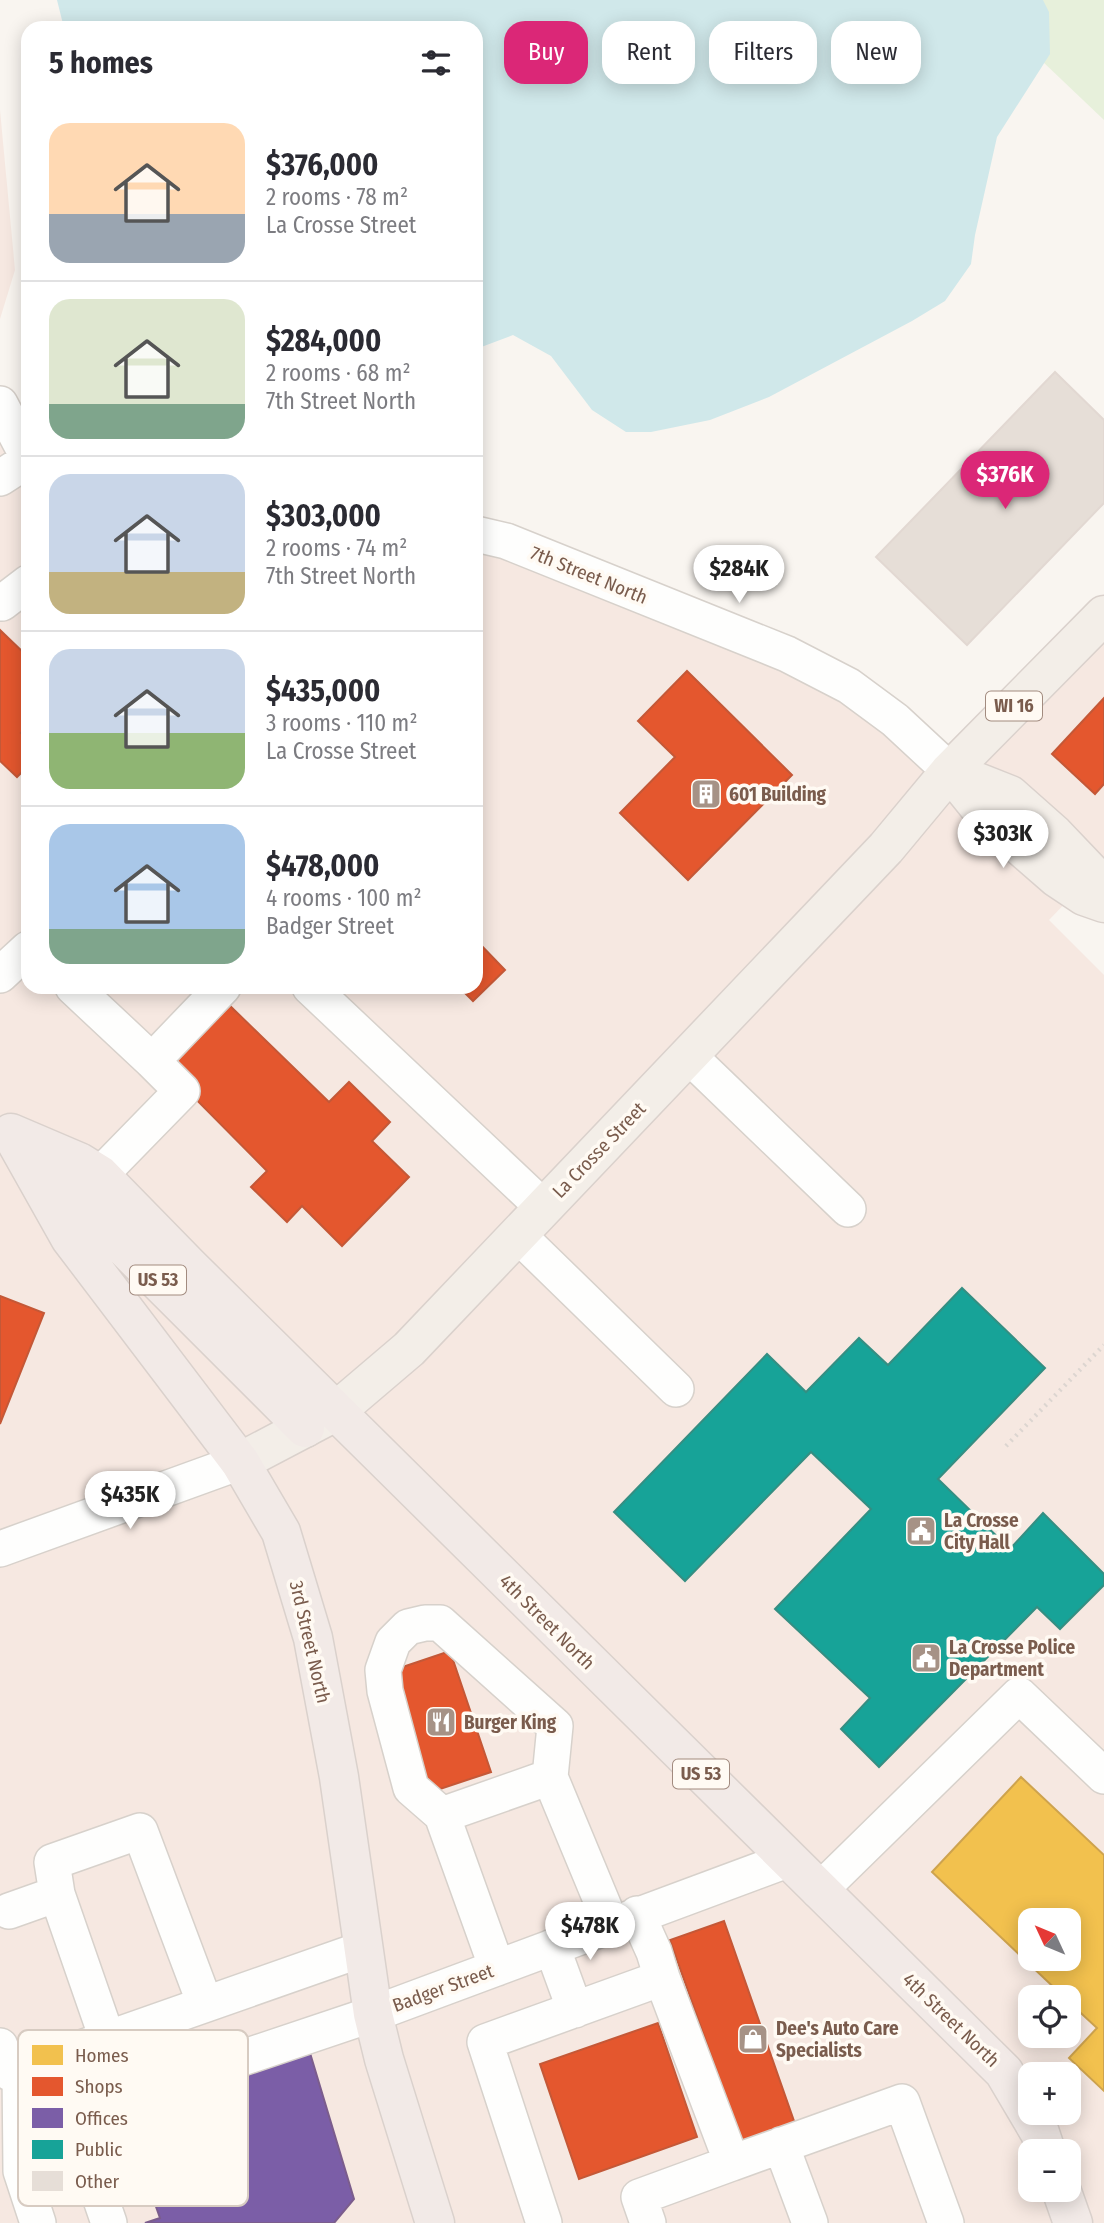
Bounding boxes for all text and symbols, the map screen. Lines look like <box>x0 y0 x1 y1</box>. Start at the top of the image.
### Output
chip: Buy <box>504 21 588 84</box>
chip: Rent <box>602 21 695 84</box>
chip: Filters <box>709 21 817 84</box>
chip: New <box>831 21 921 84</box>
icon: filters <box>417 44 455 82</box>
text: 5 homes <box>49 45 153 81</box>
text: $376,000 <box>266 147 378 183</box>
icon: home <box>105 151 189 235</box>
text: 2 rooms · 78 m² <box>266 183 408 211</box>
text: La Crosse Street <box>266 211 416 239</box>
text: $284,000 <box>266 323 381 359</box>
icon: home <box>105 327 189 411</box>
text: 2 rooms · 68 m² <box>266 359 411 387</box>
text: 7th Street North <box>266 387 416 415</box>
pin: $376K <box>956 452 1054 511</box>
text: $376K <box>977 460 1034 488</box>
text: $303,000 <box>266 498 381 534</box>
icon: home <box>105 502 189 586</box>
text: 2 rooms · 74 m² <box>266 534 407 562</box>
street label: 7th Street North <box>527 541 651 609</box>
pin: $284K <box>690 546 788 605</box>
text: $284K <box>709 554 769 582</box>
text: 7th Street North <box>266 562 416 590</box>
text: $435,000 <box>266 673 380 709</box>
icon: home <box>105 677 189 761</box>
road number: WI 16 <box>986 692 1042 720</box>
text: 3 rooms · 110 m² <box>266 709 417 737</box>
text: La Crosse Street <box>266 737 416 765</box>
building icon: 601 Building <box>689 777 723 811</box>
place label: 601 Building <box>729 783 827 806</box>
pin: $303K <box>954 810 1052 870</box>
text: $303K <box>974 819 1032 847</box>
text: $478,000 <box>266 848 379 884</box>
icon: home <box>105 852 189 936</box>
text: 4 rooms · 100 m² <box>266 884 422 912</box>
text: Badger Street <box>266 912 394 940</box>
street label: La Crosse Street <box>548 1097 651 1203</box>
road number: US 53 <box>130 1266 186 1294</box>
pin: $435K <box>81 1472 179 1531</box>
text: $435K <box>101 1480 159 1508</box>
place label: La Crosse City Hall <box>944 1509 1019 1554</box>
public building icon: La Crosse City Hall <box>904 1514 938 1548</box>
street label: 4th Street North <box>495 1570 599 1674</box>
street label: 3rd Street North <box>285 1579 335 1705</box>
place label: La Crosse Police Department <box>949 1636 1075 1681</box>
public building icon: La Crosse Police Department <box>909 1641 943 1675</box>
restaurant icon: Burger King <box>424 1705 458 1739</box>
place label: Burger King <box>464 1711 557 1734</box>
road number: US 53 <box>673 1759 729 1788</box>
pin: $478K <box>541 1902 639 1962</box>
north arrow <box>1018 1908 1082 1970</box>
map controls <box>1018 1908 1081 2202</box>
text: $478K <box>561 1911 619 1939</box>
street label: Badger Street <box>389 1959 497 2017</box>
street label: 4th Street North <box>898 1968 1004 2072</box>
button: locate <box>1018 1985 1081 2048</box>
place label: Dee's Auto Care Specialists <box>776 2017 899 2062</box>
shop icon: Dee's Auto Care Specialists <box>736 2022 770 2056</box>
legend <box>18 2030 248 2206</box>
text: Homes <box>75 2044 129 2067</box>
button: + <box>1018 2062 1081 2125</box>
text: Shops <box>75 2075 123 2098</box>
text: Offices <box>75 2107 128 2130</box>
text: Public <box>75 2138 122 2161</box>
button: − <box>1018 2139 1081 2202</box>
text: Other <box>75 2170 120 2193</box>

